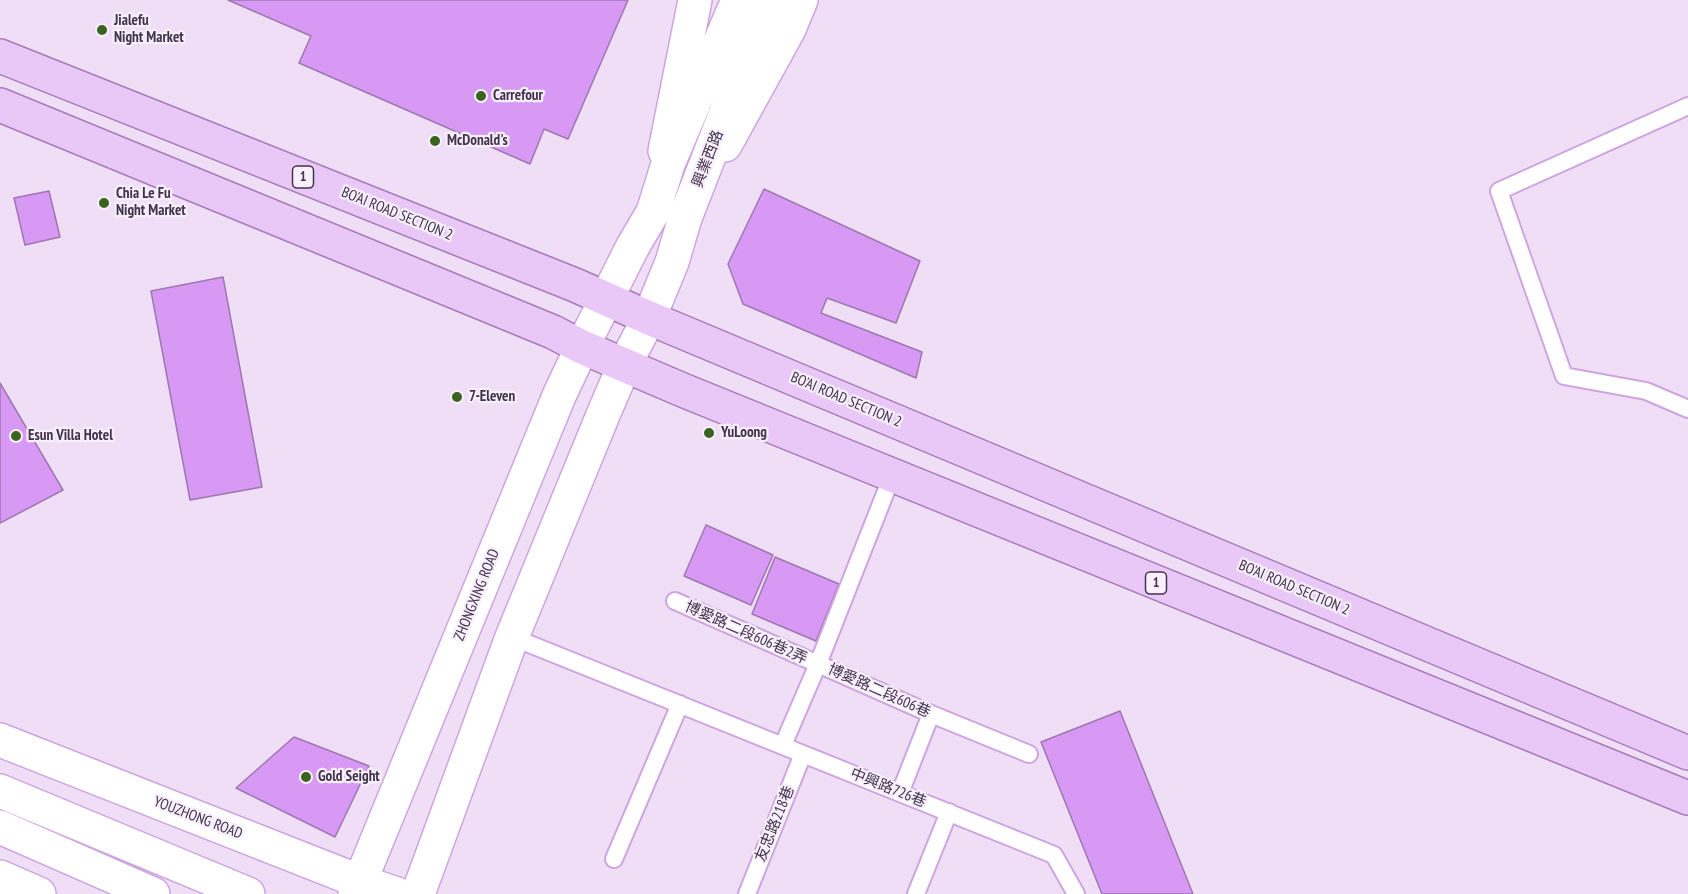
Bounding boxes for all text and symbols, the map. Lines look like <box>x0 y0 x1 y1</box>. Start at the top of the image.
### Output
place label: Jialefu Night Market <box>114 12 184 47</box>
marker: Jialefu Night Market <box>95 23 109 37</box>
place label: Carrefour <box>493 87 543 105</box>
marker: Carrefour <box>474 89 488 103</box>
street label: 興業西路 <box>689 128 727 190</box>
place label: McDonald's <box>447 132 508 150</box>
marker: McDonald's <box>428 134 442 148</box>
road number: 1 <box>292 166 314 188</box>
street label: BO'AI ROAD SECTION 2 <box>339 183 455 245</box>
place label: Chia Le Fu Night Market <box>116 185 186 220</box>
marker: Chia Le Fu Night Market <box>97 196 111 210</box>
street label: BO'AI ROAD SECTION 2 <box>788 369 904 431</box>
place label: 7-Eleven <box>469 388 515 406</box>
marker: 7-Eleven <box>450 390 464 404</box>
place label: YuLoong <box>721 424 767 442</box>
marker: YuLoong <box>702 426 716 440</box>
place label: Esun Villa Hotel <box>28 427 113 445</box>
marker: Esun Villa Hotel <box>9 429 23 443</box>
street label: ZHONGXING ROAD <box>450 546 504 644</box>
street label: BO'AI ROAD SECTION 2 <box>1236 557 1352 619</box>
road number: 1 <box>1146 572 1166 594</box>
street label: 博愛路二段606巷2弄 <box>682 598 810 668</box>
street label: 博愛路二段606巷 <box>825 660 933 722</box>
street label: 中興路726巷 <box>847 765 929 811</box>
place label: Gold Seight <box>318 768 380 786</box>
marker: Gold Seight <box>299 770 313 784</box>
street label: 友忠路218巷 <box>752 783 798 865</box>
street label: YOUZHONG ROAD <box>151 793 245 843</box>

